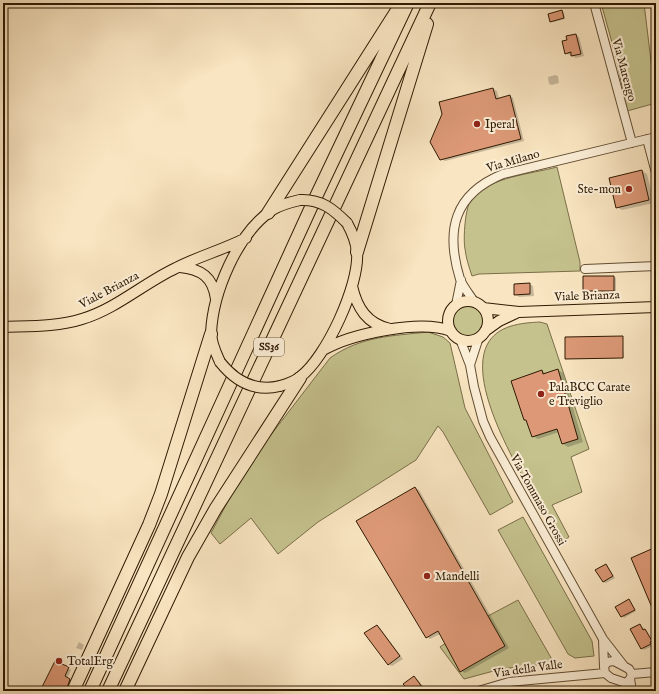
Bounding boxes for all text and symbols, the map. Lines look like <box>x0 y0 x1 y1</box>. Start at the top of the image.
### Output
street label: Via Marengo <box>608 36 640 104</box>
place label: Iperal <box>485 117 516 133</box>
marker: Iperal <box>472 119 482 129</box>
street label: Via Milano <box>484 146 542 176</box>
place label: Ste-mon <box>578 182 622 197</box>
marker: Ste-mon <box>624 184 634 194</box>
street label: Viale Brianza <box>76 268 142 312</box>
street label: Viale Brianza <box>553 287 621 305</box>
road number: SS36 <box>254 338 284 356</box>
place label: PalaBCC Carate e Treviglio <box>549 380 631 409</box>
marker: PalaBCC Carate e Treviglio <box>536 389 546 399</box>
street label: Via Tommaso Grossi <box>506 451 569 548</box>
place label: Mandelli <box>435 569 480 584</box>
marker: Mandelli <box>422 571 432 581</box>
place label: TotalErg <box>67 654 113 669</box>
marker: TotalErg <box>54 656 64 666</box>
street label: Via della Valle <box>492 657 564 681</box>

